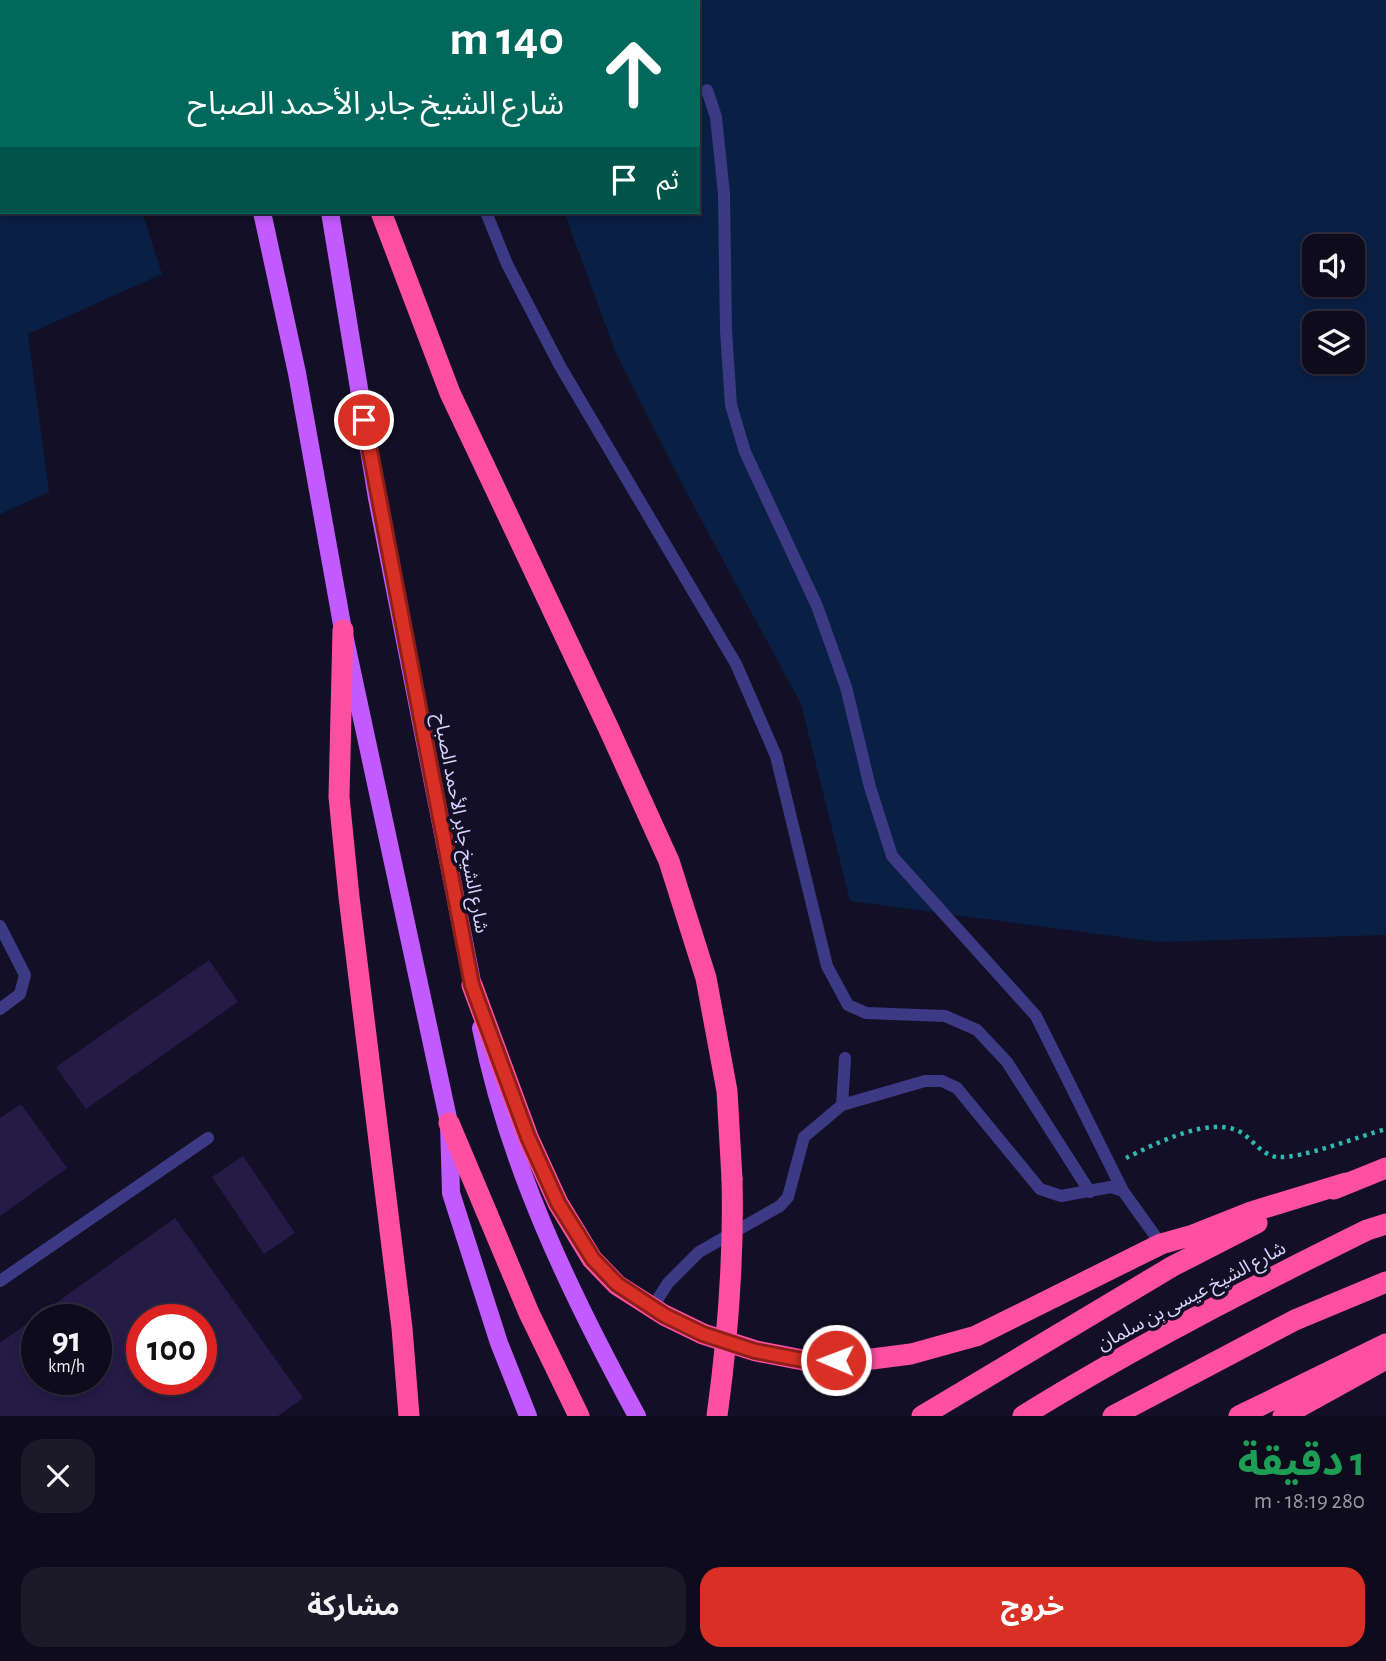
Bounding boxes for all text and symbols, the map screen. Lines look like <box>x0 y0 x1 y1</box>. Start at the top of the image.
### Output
text: 140 m <box>449 15 564 64</box>
icon: ahead <box>588 28 679 119</box>
text: شارع الشيخ جابر الأحمد الصباح <box>188 88 564 120</box>
icon: arrive <box>605 161 643 199</box>
text: ثم <box>657 168 679 194</box>
map controls <box>1302 234 1365 374</box>
button: sound <box>1302 234 1365 297</box>
button: layers <box>1302 311 1365 374</box>
pin <box>334 390 394 450</box>
icon: arrive <box>345 401 383 439</box>
street label: شارع الشيخ جابر الأحمد الصباح <box>426 712 492 936</box>
street label: شارع الشيخ عيسى بن سلمان <box>1094 1239 1291 1358</box>
speed limit sign: 100 <box>126 1304 217 1395</box>
text: 91 <box>52 1323 81 1358</box>
position arrow <box>799 1323 873 1397</box>
text: km/h <box>48 1358 85 1376</box>
button: close <box>21 1439 95 1513</box>
text: 1 دقيقة <box>1238 1441 1365 1483</box>
text: 280 m · 18:19 <box>1254 1490 1365 1513</box>
button: مشاركة <box>21 1567 686 1647</box>
button: خروج <box>700 1567 1365 1647</box>

